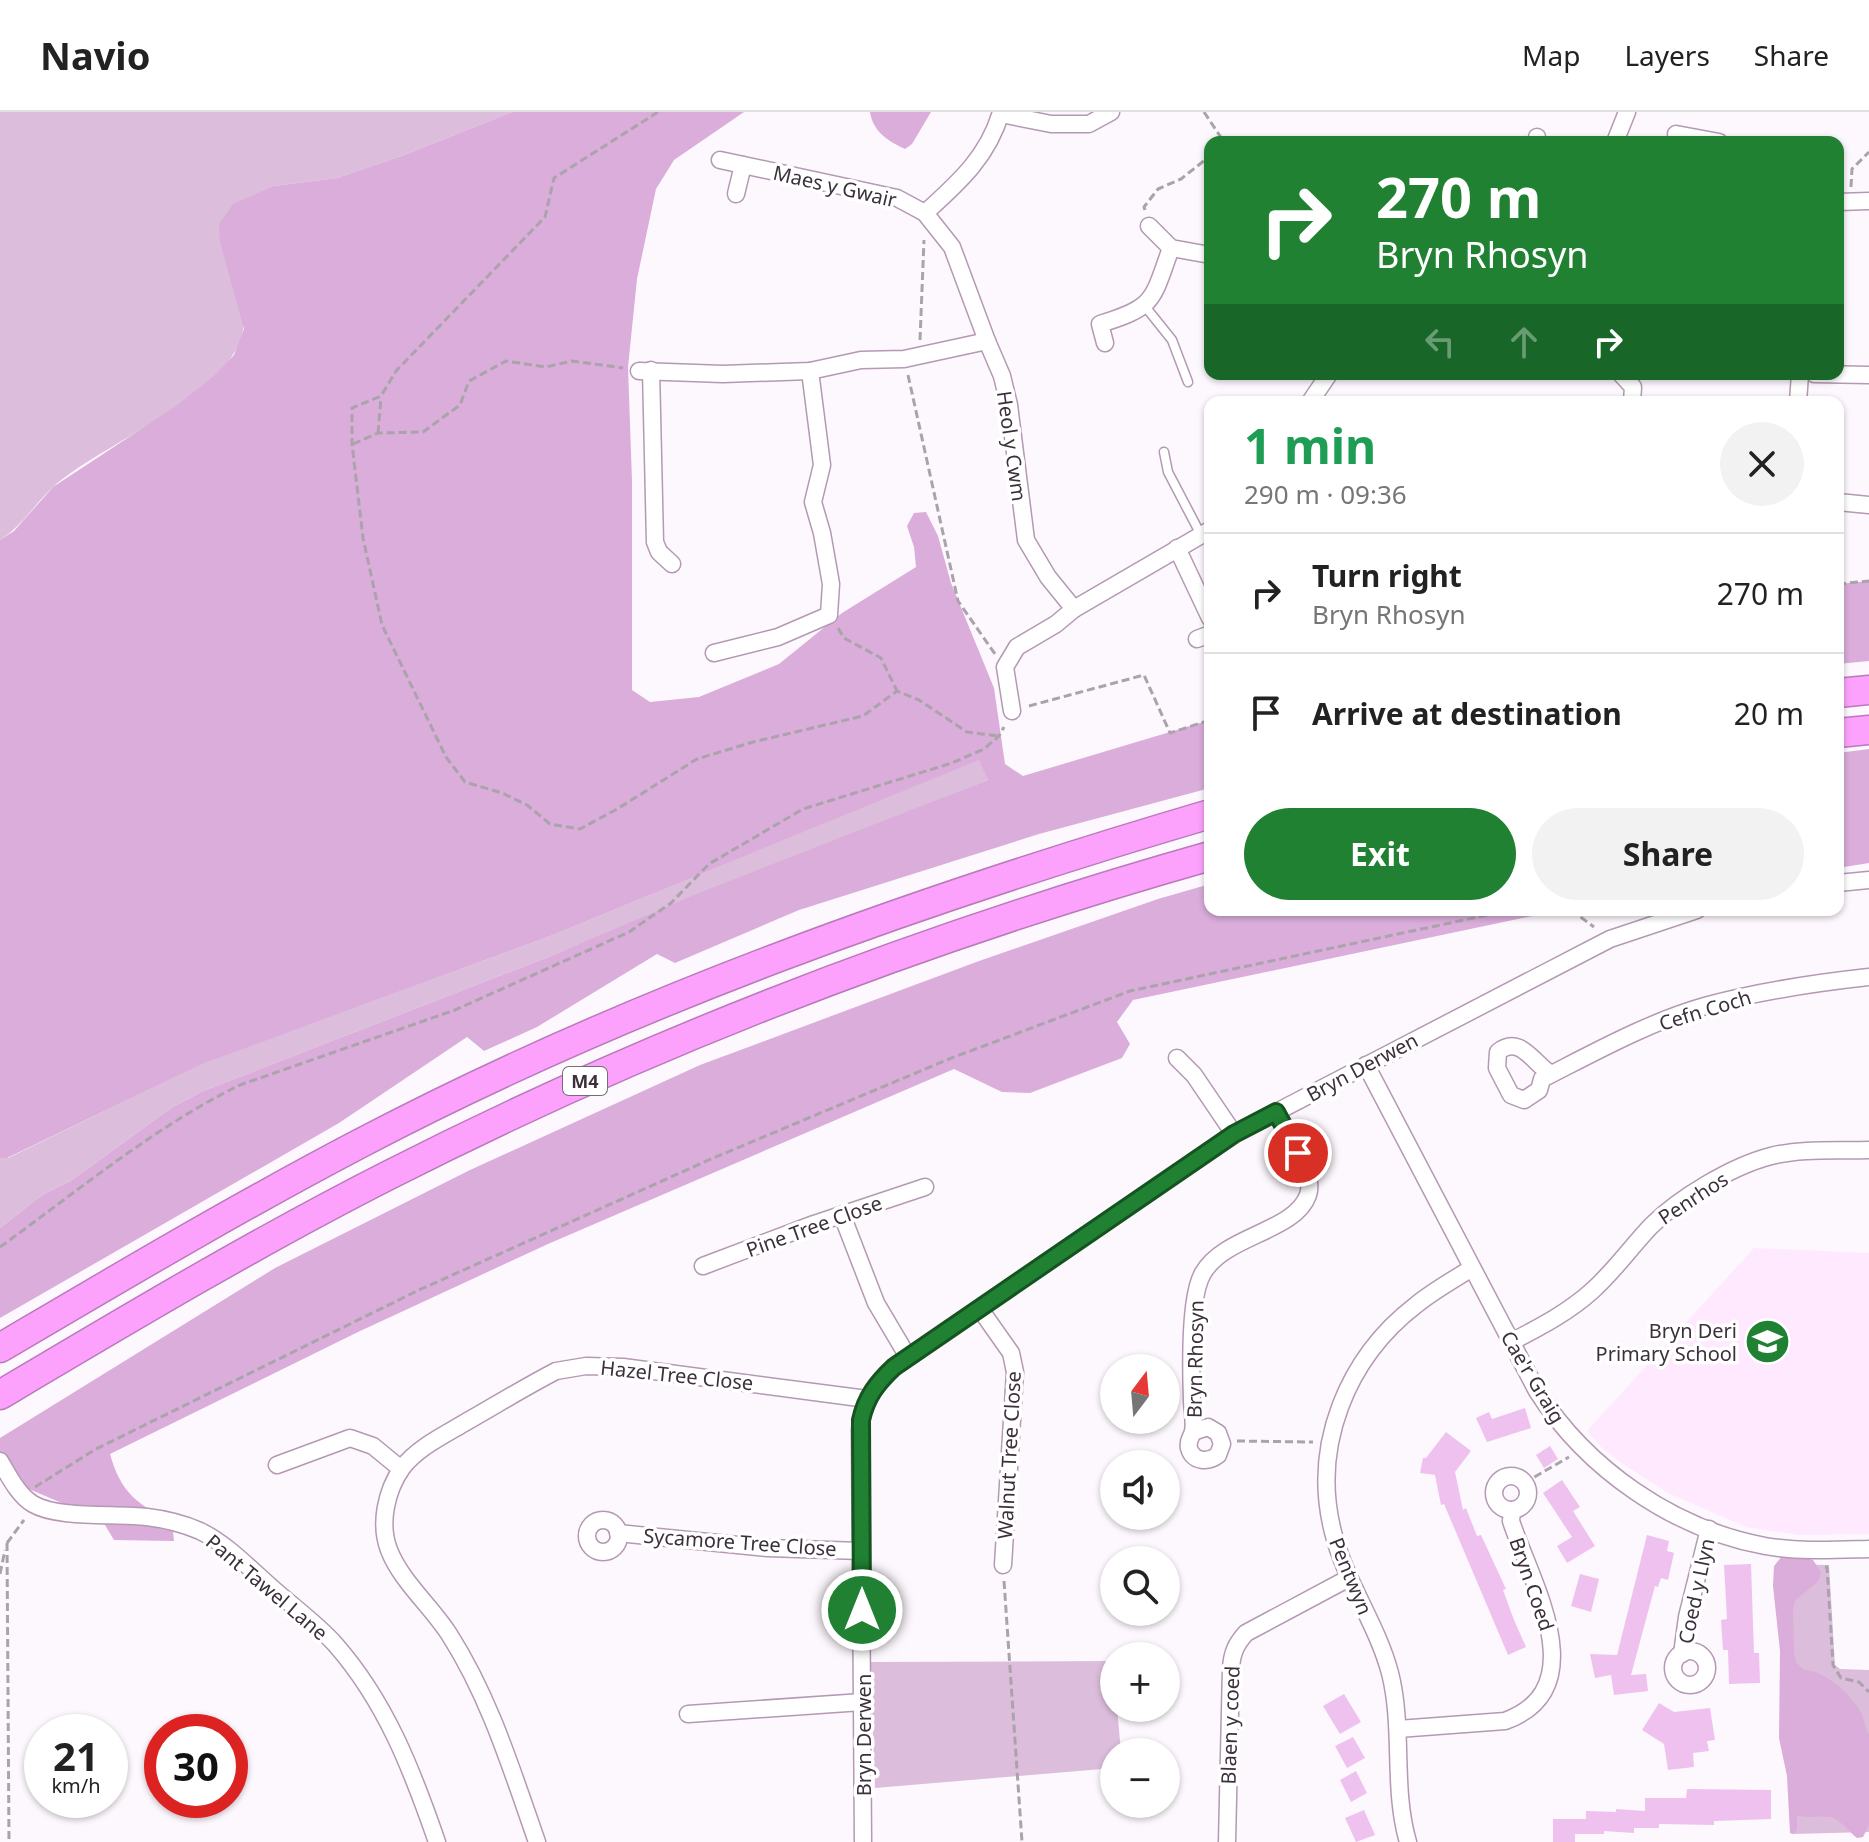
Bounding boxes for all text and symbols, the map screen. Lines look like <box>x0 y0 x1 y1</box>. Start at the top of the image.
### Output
text: Navio <box>40 29 150 81</box>
text: Map <box>1522 36 1580 74</box>
text: Layers <box>1624 36 1710 74</box>
text: Share <box>1754 36 1829 74</box>
text: 270 m <box>1376 158 1541 234</box>
street label: Maes y Gwair <box>771 159 899 213</box>
icon: right <box>1244 168 1348 272</box>
text: Bryn Rhosyn <box>1376 230 1589 279</box>
icon: left <box>1418 320 1462 364</box>
icon: ahead <box>1502 320 1546 364</box>
icon: right <box>1586 320 1630 364</box>
street label: Heol y Cwm <box>991 389 1033 503</box>
text: 1 min <box>1244 413 1376 478</box>
button: close <box>1720 422 1804 506</box>
text: 290 m · 09:36 <box>1244 476 1407 512</box>
text: Turn right <box>1312 555 1462 596</box>
icon: right <box>1244 571 1288 615</box>
text: 270 m <box>1717 573 1804 614</box>
text: Bryn Rhosyn <box>1312 596 1465 632</box>
icon: arrive <box>1244 691 1288 735</box>
text: Arrive at destination <box>1312 693 1622 734</box>
text: 20 m <box>1734 693 1804 734</box>
button: Exit <box>1244 808 1516 900</box>
button: Share <box>1532 808 1804 900</box>
street label: Cefn Coch <box>1656 983 1754 1037</box>
street label: Bryn Derwen <box>1302 1026 1422 1108</box>
road number: M4 <box>563 1067 607 1095</box>
pin <box>1264 1119 1332 1187</box>
icon: arrive <box>1276 1131 1320 1175</box>
street label: Penrhos <box>1653 1165 1733 1231</box>
street label: Pine Tree Close <box>742 1189 886 1263</box>
street label: Bryn Rhosyn <box>1180 1300 1210 1418</box>
place label: Bryn Deri Primary School <box>1596 1317 1737 1367</box>
school or university icon: Bryn Deri Primary School <box>1744 1318 1792 1366</box>
street label: Cae'r Graig <box>1495 1326 1571 1428</box>
street label: Hazel Tree Close <box>599 1354 755 1396</box>
north arrow <box>1100 1354 1180 1434</box>
map controls <box>1100 1354 1180 1818</box>
street label: Walnut Tree Close <box>991 1370 1027 1540</box>
button: sound <box>1100 1450 1180 1530</box>
street label: Sycamore Tree Close <box>642 1522 838 1562</box>
street label: Pant Tawel Lane <box>200 1528 334 1646</box>
street label: Pentwyn <box>1323 1533 1379 1619</box>
street label: Bryn Coed <box>1503 1534 1561 1634</box>
street label: Coed y Llyn <box>1672 1536 1720 1646</box>
button: search <box>1100 1546 1180 1626</box>
position arrow <box>820 1568 904 1652</box>
button: + <box>1100 1642 1180 1722</box>
street label: Blaen y coed <box>1214 1665 1246 1785</box>
street label: Bryn Derwen <box>850 1674 877 1796</box>
speed limit sign: 30 <box>144 1714 248 1818</box>
text: 21 <box>53 1728 99 1783</box>
button: − <box>1100 1738 1180 1818</box>
text: km/h <box>51 1772 101 1799</box>

